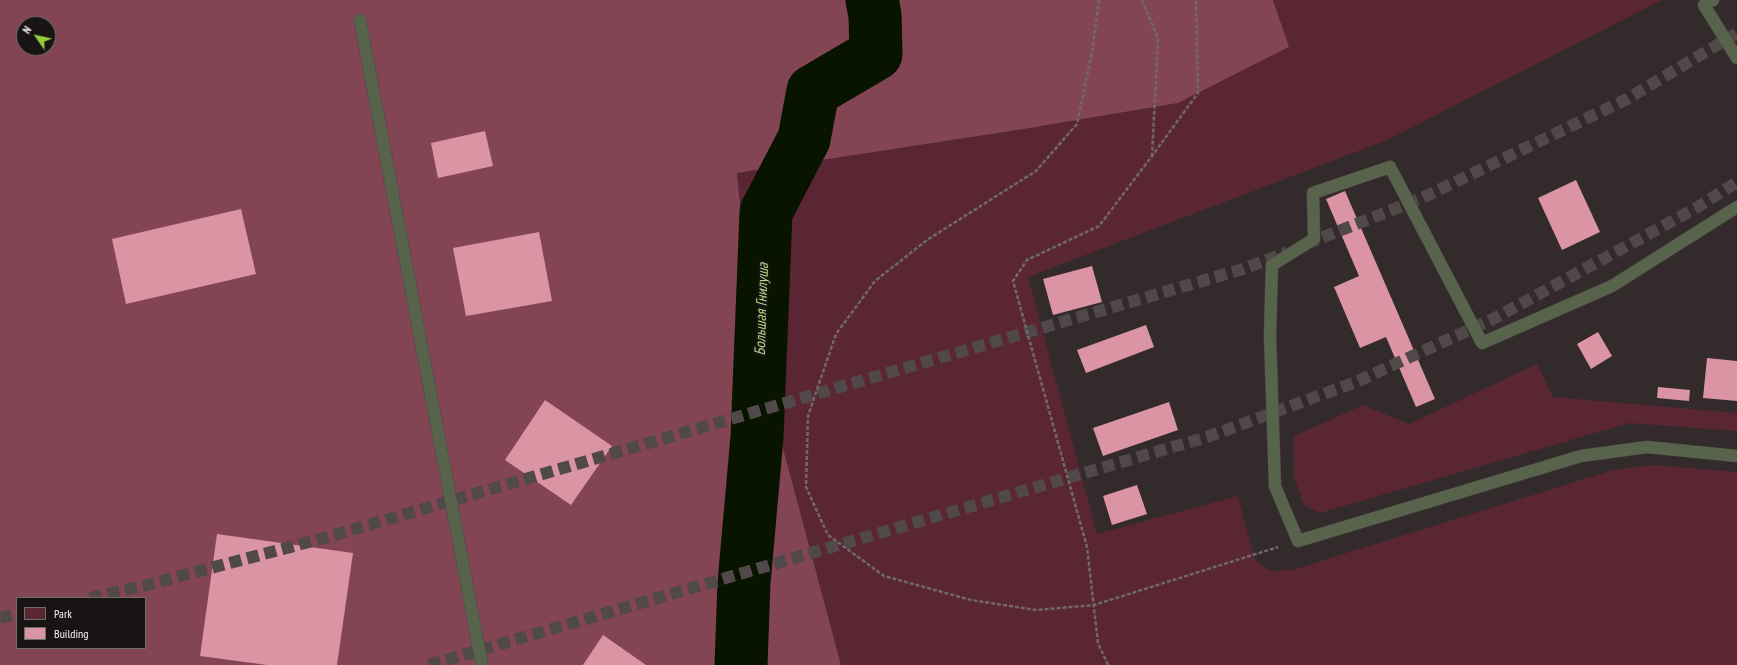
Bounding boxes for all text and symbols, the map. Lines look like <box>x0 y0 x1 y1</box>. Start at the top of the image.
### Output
north arrow <box>16 16 56 56</box>
text: N <box>19 23 34 36</box>
water label: Большая Гнилуша <box>751 262 773 356</box>
legend <box>16 597 146 649</box>
text: Park <box>54 606 72 621</box>
text: Building <box>54 626 89 641</box>

